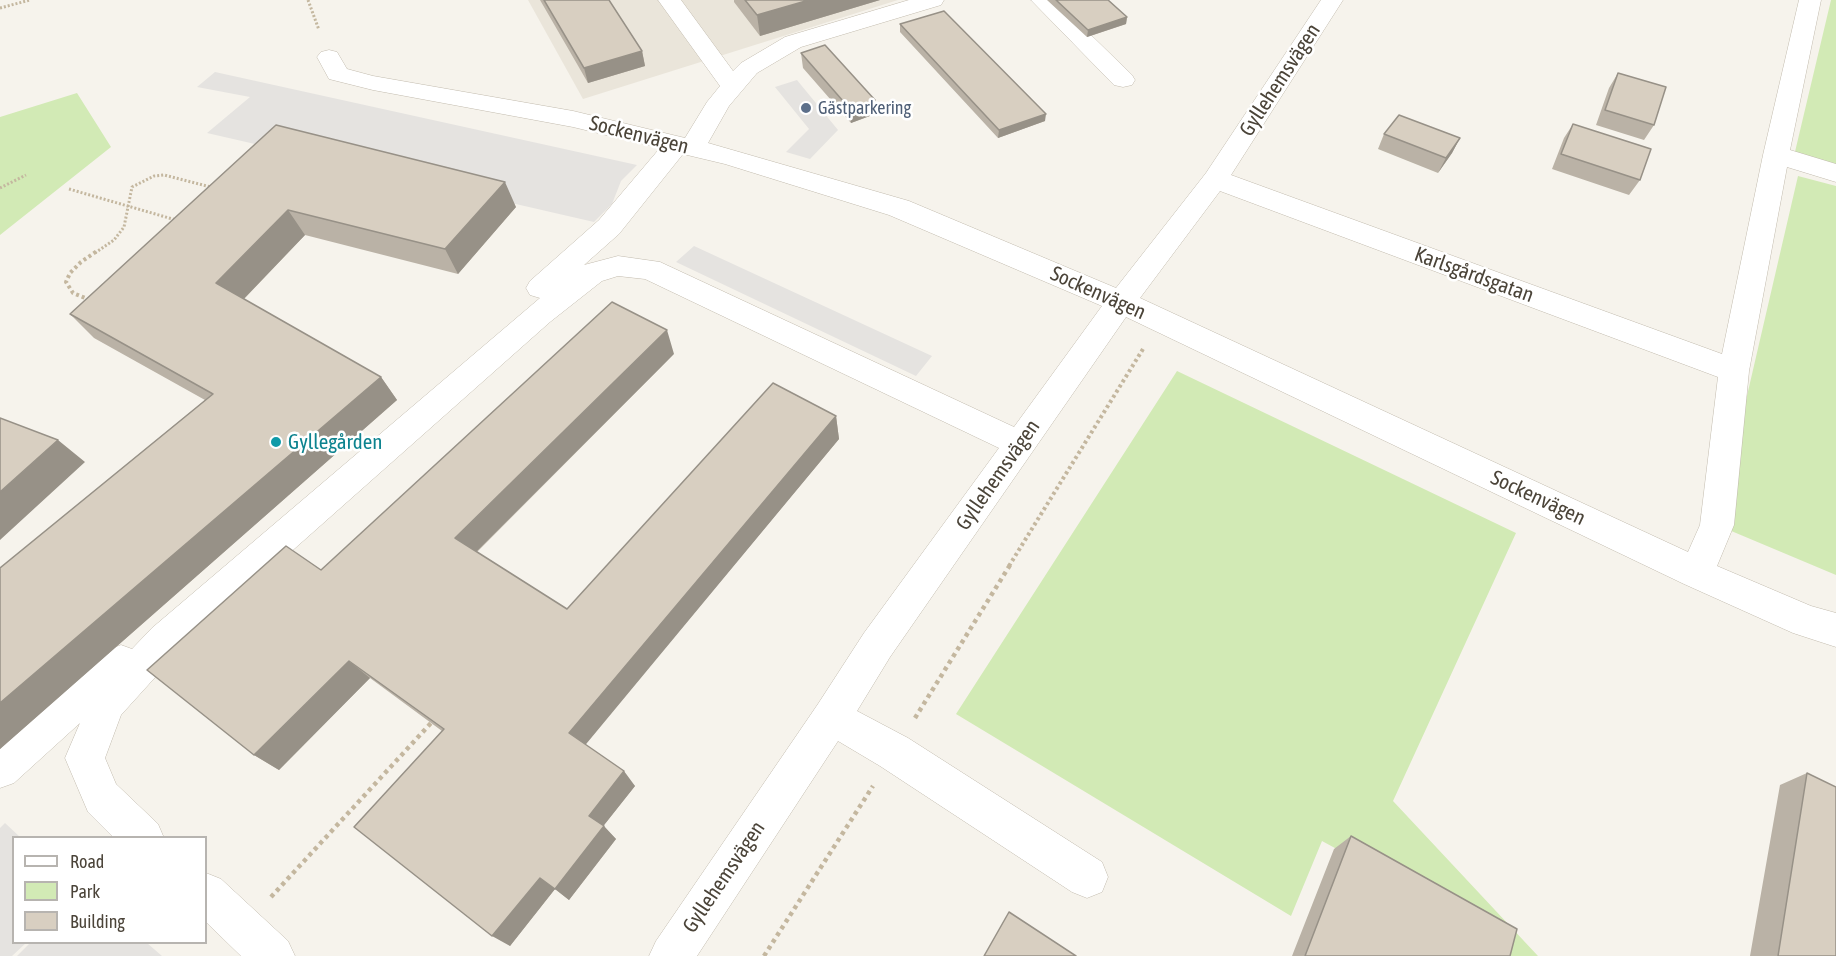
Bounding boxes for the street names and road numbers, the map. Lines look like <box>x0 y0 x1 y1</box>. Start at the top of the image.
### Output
street label: Gyllehemsvägen <box>1234 19 1326 141</box>
street label: Sockenvägen <box>587 110 691 160</box>
street label: Karlsgårdsgatan <box>1411 242 1537 308</box>
street label: Sockenvägen <box>1046 261 1150 325</box>
street label: Gyllehemsvägen <box>951 415 1045 535</box>
street label: Sockenvägen <box>1487 465 1589 531</box>
street label: Gyllehemsvägen <box>677 816 771 938</box>

